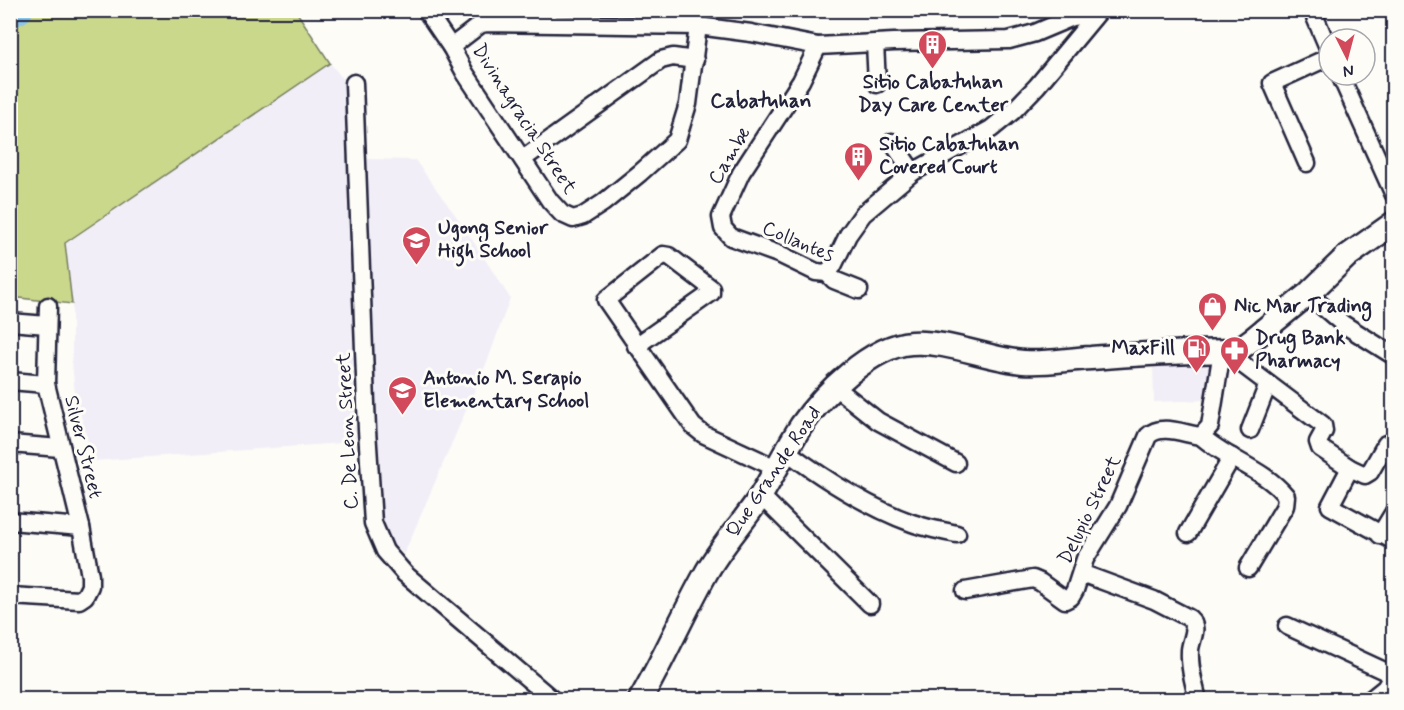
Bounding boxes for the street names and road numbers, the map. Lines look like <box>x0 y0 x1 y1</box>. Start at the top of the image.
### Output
street label: Divinagracia Street <box>465 39 583 200</box>
street label: Cambe <box>702 122 758 190</box>
street label: Collantes <box>758 215 838 269</box>
street label: C. De Leon Street <box>330 352 366 510</box>
street label: Silver Street <box>57 393 109 501</box>
street label: Que Grande Road <box>720 401 828 543</box>
street label: Delupio Street <box>1052 451 1128 569</box>

